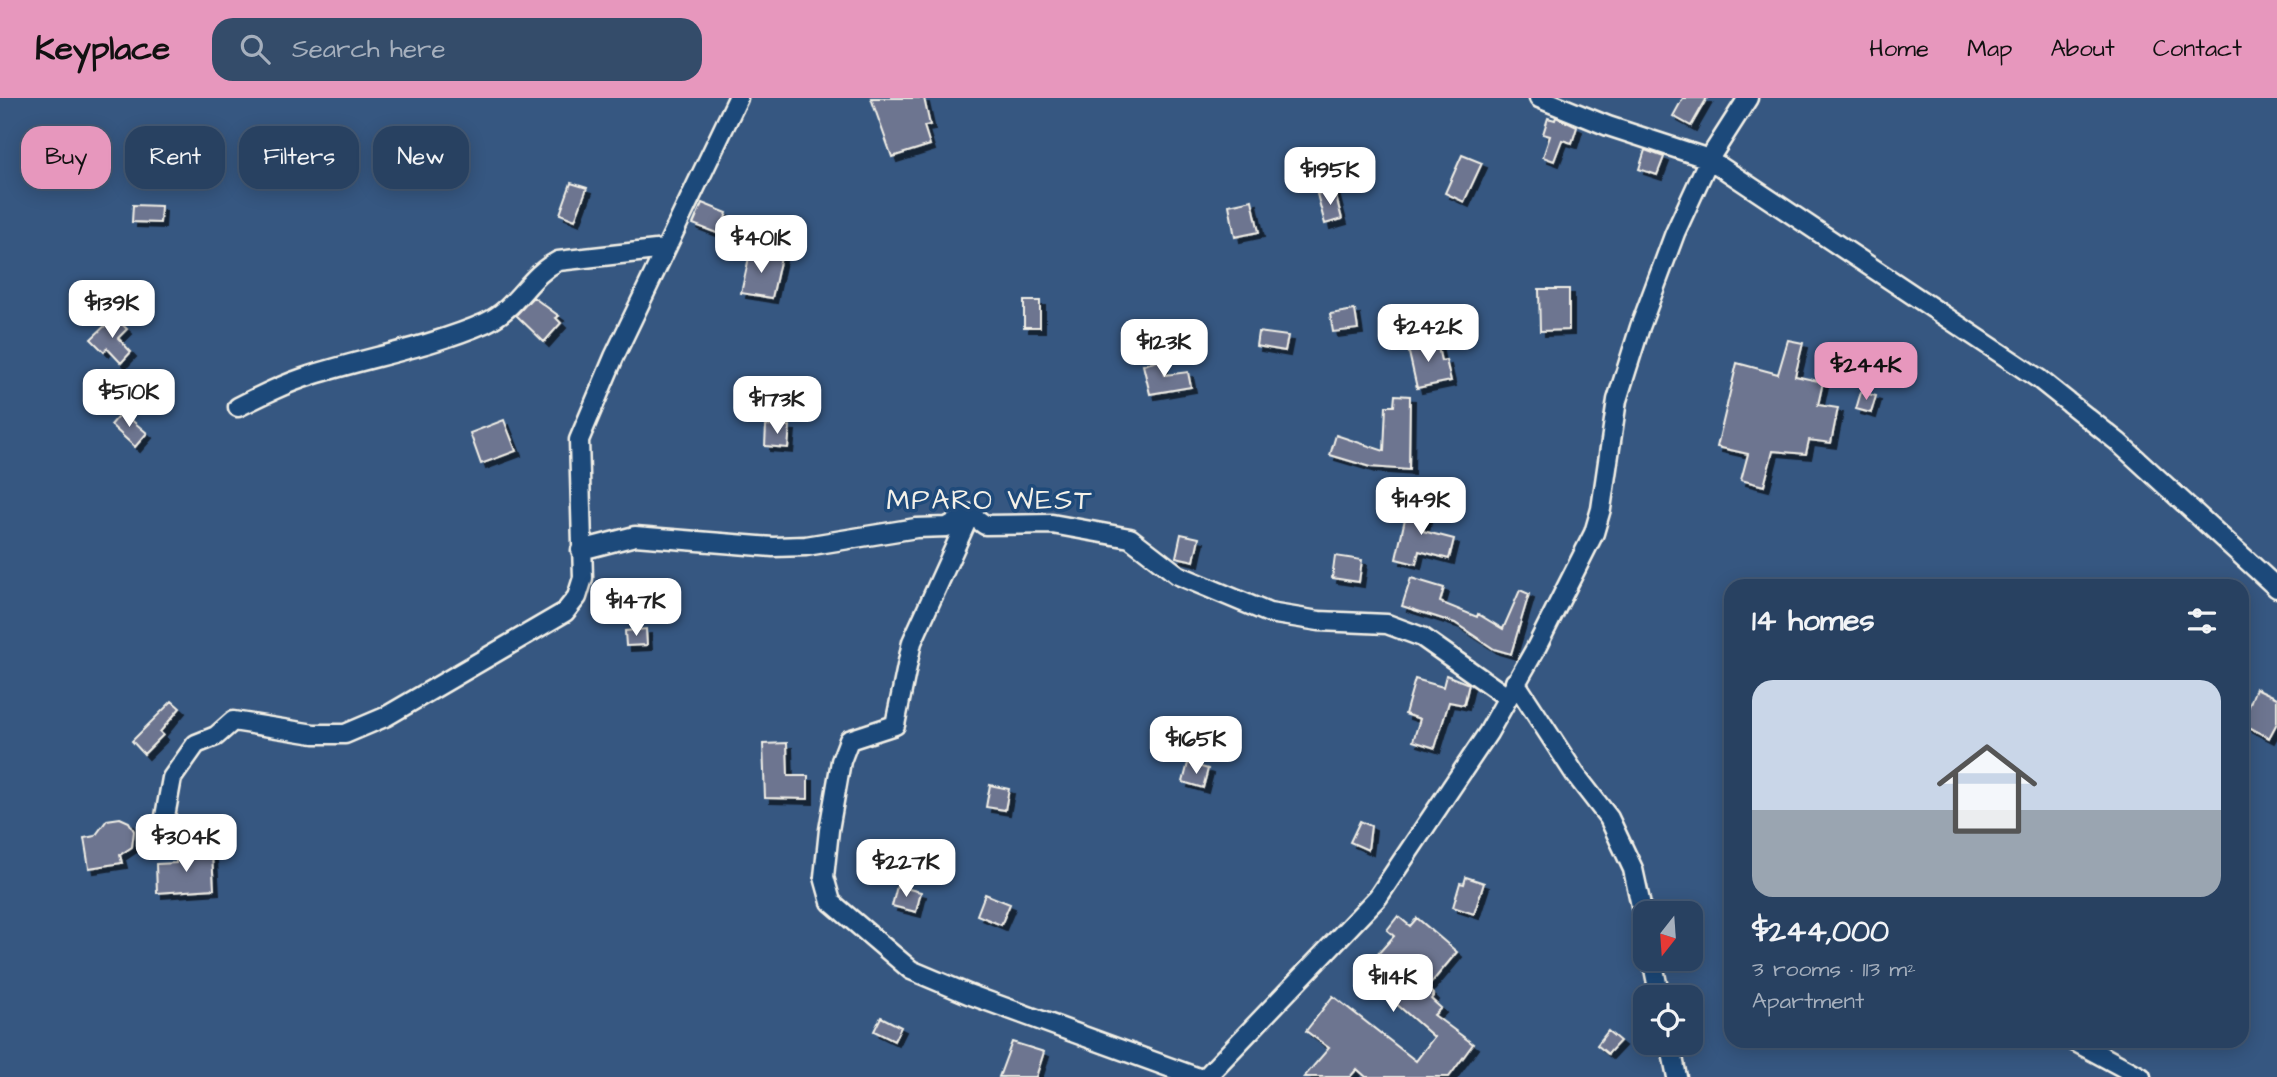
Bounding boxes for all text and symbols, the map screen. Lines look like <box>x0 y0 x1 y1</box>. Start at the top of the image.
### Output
search box <box>212 18 702 81</box>
text: Keyplace <box>35 26 170 72</box>
icon: search <box>236 30 274 68</box>
text: Search here <box>292 31 445 67</box>
text: Home <box>1869 32 1929 66</box>
text: Map <box>1967 32 2012 66</box>
text: About <box>2050 32 2115 66</box>
text: Contact <box>2153 32 2242 66</box>
chip: Buy <box>21 126 111 189</box>
chip: Rent <box>125 126 225 189</box>
chip: Filters <box>239 126 359 189</box>
chip: New <box>373 126 469 189</box>
pin: $195K <box>1281 148 1379 207</box>
text: $195K <box>1300 154 1360 186</box>
pin: $401K <box>712 216 810 275</box>
text: $401K <box>731 222 791 254</box>
pin: $139K <box>63 280 161 340</box>
text: $139K <box>85 287 139 319</box>
pin: $242K <box>1379 304 1477 364</box>
text: $242K <box>1394 311 1462 343</box>
pin: $123K <box>1115 320 1213 379</box>
text: $123K <box>1137 326 1191 358</box>
pin: $244K <box>1817 342 1915 402</box>
text: $244K <box>1830 349 1902 381</box>
pin: $510K <box>80 370 178 429</box>
text: $510K <box>99 376 159 408</box>
pin: $173K <box>728 376 826 436</box>
text: $173K <box>749 383 805 415</box>
pin: $149K <box>1372 478 1470 537</box>
district label: MPARO WEST <box>886 481 1094 520</box>
text: $149K <box>1392 484 1450 516</box>
pin: $147K <box>587 578 685 638</box>
text: $147K <box>606 585 666 617</box>
text: 14 homes <box>1752 600 1875 642</box>
icon: filters <box>2183 602 2221 640</box>
pin: $165K <box>1147 716 1245 776</box>
text: $165K <box>1166 723 1226 755</box>
icon: home <box>1924 726 2050 852</box>
pin: $304K <box>137 814 235 874</box>
text: $304K <box>152 821 220 853</box>
pin: $227K <box>857 840 955 899</box>
text: $227K <box>872 846 940 878</box>
north arrow <box>1633 901 1703 971</box>
map controls <box>1633 901 1703 1055</box>
text: $244,000 <box>1752 911 1889 953</box>
text: 3 rooms · 113 m² <box>1752 953 1916 985</box>
pin: $114K <box>1344 954 1442 1014</box>
text: $114K <box>1369 961 1417 993</box>
button: locate <box>1633 985 1703 1055</box>
text: Apartment <box>1752 985 1864 1017</box>

